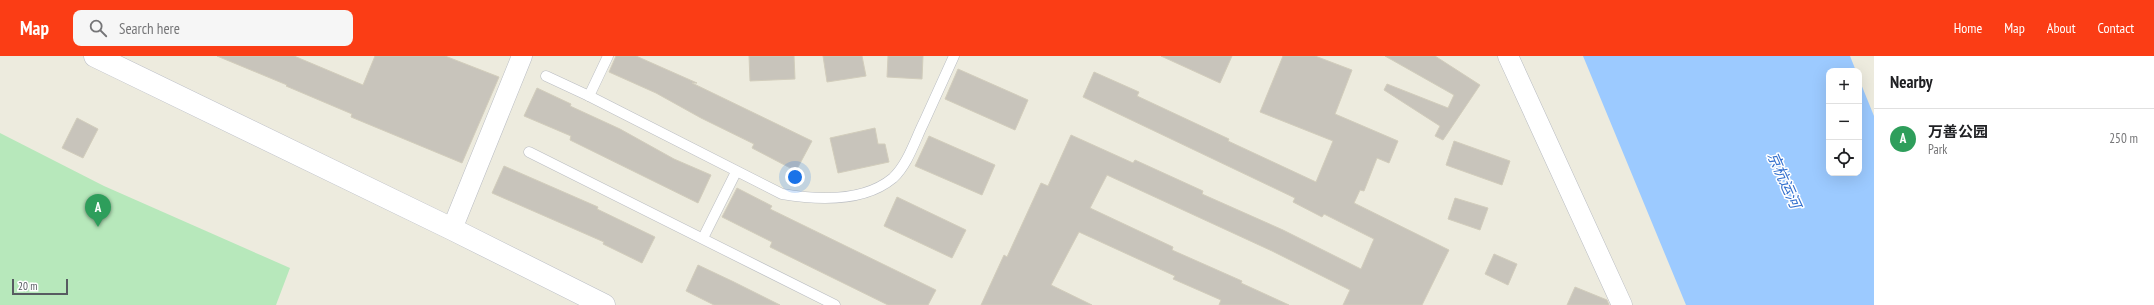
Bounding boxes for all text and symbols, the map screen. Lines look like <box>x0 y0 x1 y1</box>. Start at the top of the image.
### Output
search box <box>73 10 353 46</box>
text: Map <box>20 16 49 40</box>
icon: search <box>87 17 109 39</box>
text: Search here <box>119 19 180 38</box>
text: Home <box>1954 19 1982 37</box>
text: Map <box>2004 19 2025 37</box>
text: About <box>2047 19 2076 37</box>
text: Contact <box>2098 19 2134 37</box>
map controls <box>1826 68 1862 176</box>
button: + <box>1826 68 1862 104</box>
text: Nearby <box>1890 71 1933 93</box>
button: − <box>1826 104 1862 140</box>
text: 万善公园 <box>1928 122 1988 141</box>
text: A <box>1900 130 1906 147</box>
text: 250 m <box>2109 130 2138 147</box>
button: locate <box>1826 140 1862 176</box>
text: Park <box>1928 141 1947 158</box>
water label: 京杭运河 <box>1764 149 1807 214</box>
your location <box>785 167 805 187</box>
pin: A <box>85 194 111 227</box>
scale bar <box>12 277 68 296</box>
text: 20 m <box>18 279 37 293</box>

